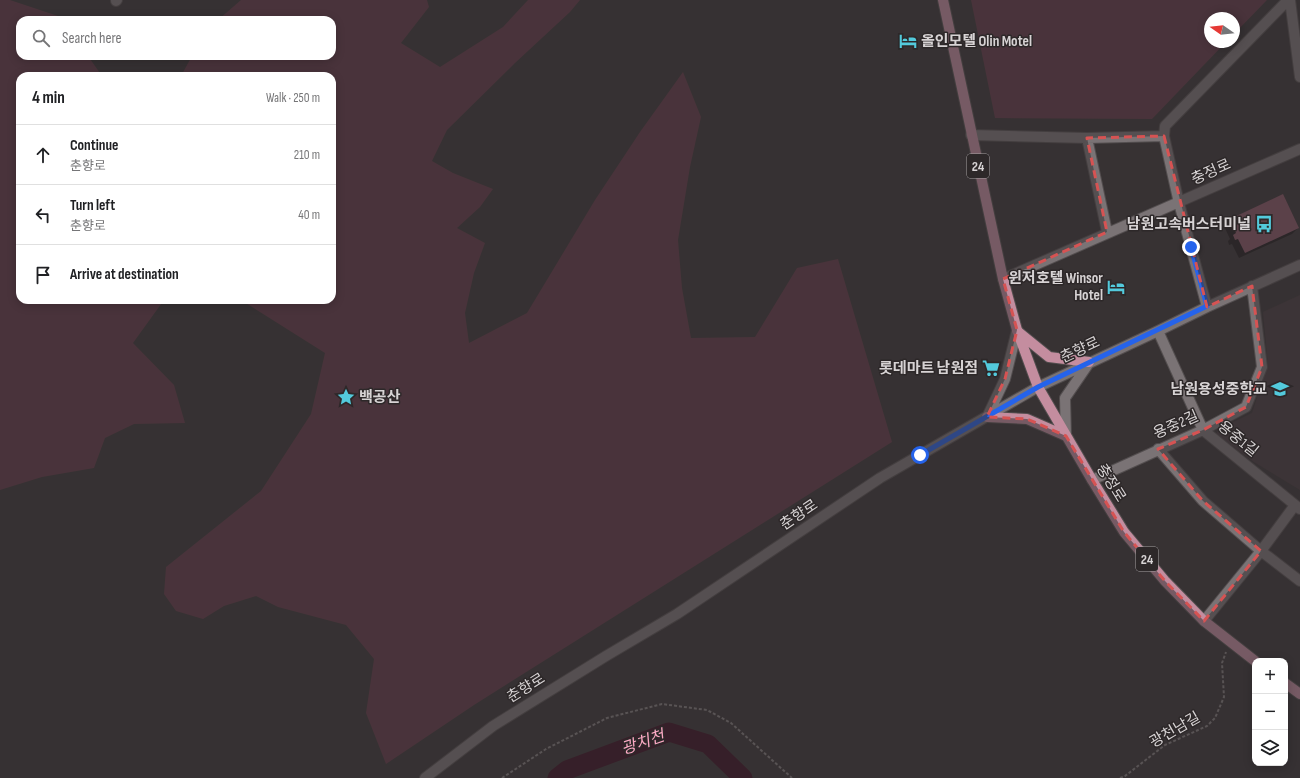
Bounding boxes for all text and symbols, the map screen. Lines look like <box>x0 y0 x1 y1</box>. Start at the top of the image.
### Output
north arrow <box>1204 12 1240 48</box>
search box <box>16 16 336 60</box>
icon: search <box>30 27 52 49</box>
text: Search here <box>62 29 122 48</box>
hotel icon: 올인모텔 Olin Motel <box>898 31 918 51</box>
place label: 올인모텔 Olin Motel <box>921 32 1032 51</box>
text: 4 min <box>32 88 65 108</box>
text: Walk · 250 m <box>266 90 320 106</box>
text: Continue <box>70 136 119 155</box>
icon: ahead <box>32 144 54 166</box>
text: 210 m <box>294 147 320 163</box>
road number: 24 <box>967 154 989 178</box>
street label: 충정로 <box>1188 155 1234 189</box>
text: 춘향로 <box>70 158 106 174</box>
text: Turn left <box>70 196 115 215</box>
icon: left <box>32 204 54 226</box>
text: 40 m <box>298 207 320 223</box>
bus stop icon: 남원고속버스터미널 <box>1254 214 1274 234</box>
place label: 남원고속버스터미널 <box>1127 215 1251 234</box>
text: 춘향로 <box>70 218 106 234</box>
route end <box>1182 238 1200 256</box>
icon: arrive <box>32 264 54 286</box>
text: Arrive at destination <box>70 265 179 284</box>
place label: 윈저호텔 Winsor Hotel <box>1008 269 1103 305</box>
hotel icon: 윈저호텔 Winsor Hotel <box>1106 277 1126 297</box>
street label: 춘향로 <box>1057 333 1103 367</box>
supermarket icon: 롯데마트 남원점 <box>981 358 1001 378</box>
place label: 롯데마트 남원점 <box>879 359 978 378</box>
school or university icon: 남원용성중학교 <box>1270 379 1290 399</box>
place label: 남원용성중학교 <box>1170 380 1267 399</box>
place icon: 백공산 <box>336 387 356 407</box>
place label: 백공산 <box>359 388 401 407</box>
street label: 용중2길 <box>1150 407 1202 443</box>
street label: 용중1길 <box>1214 417 1262 461</box>
route start <box>911 446 929 464</box>
street label: 충정로 <box>1092 460 1130 506</box>
street label: 춘향로 <box>777 496 821 534</box>
road number: 24 <box>1136 547 1158 571</box>
map controls <box>1252 658 1288 766</box>
button: + <box>1252 658 1288 694</box>
street label: 춘향로 <box>503 669 549 707</box>
button: − <box>1252 694 1288 730</box>
street label: 광천남길 <box>1146 708 1204 752</box>
water label: 광치천 <box>619 726 669 759</box>
button: layers <box>1252 730 1288 766</box>

